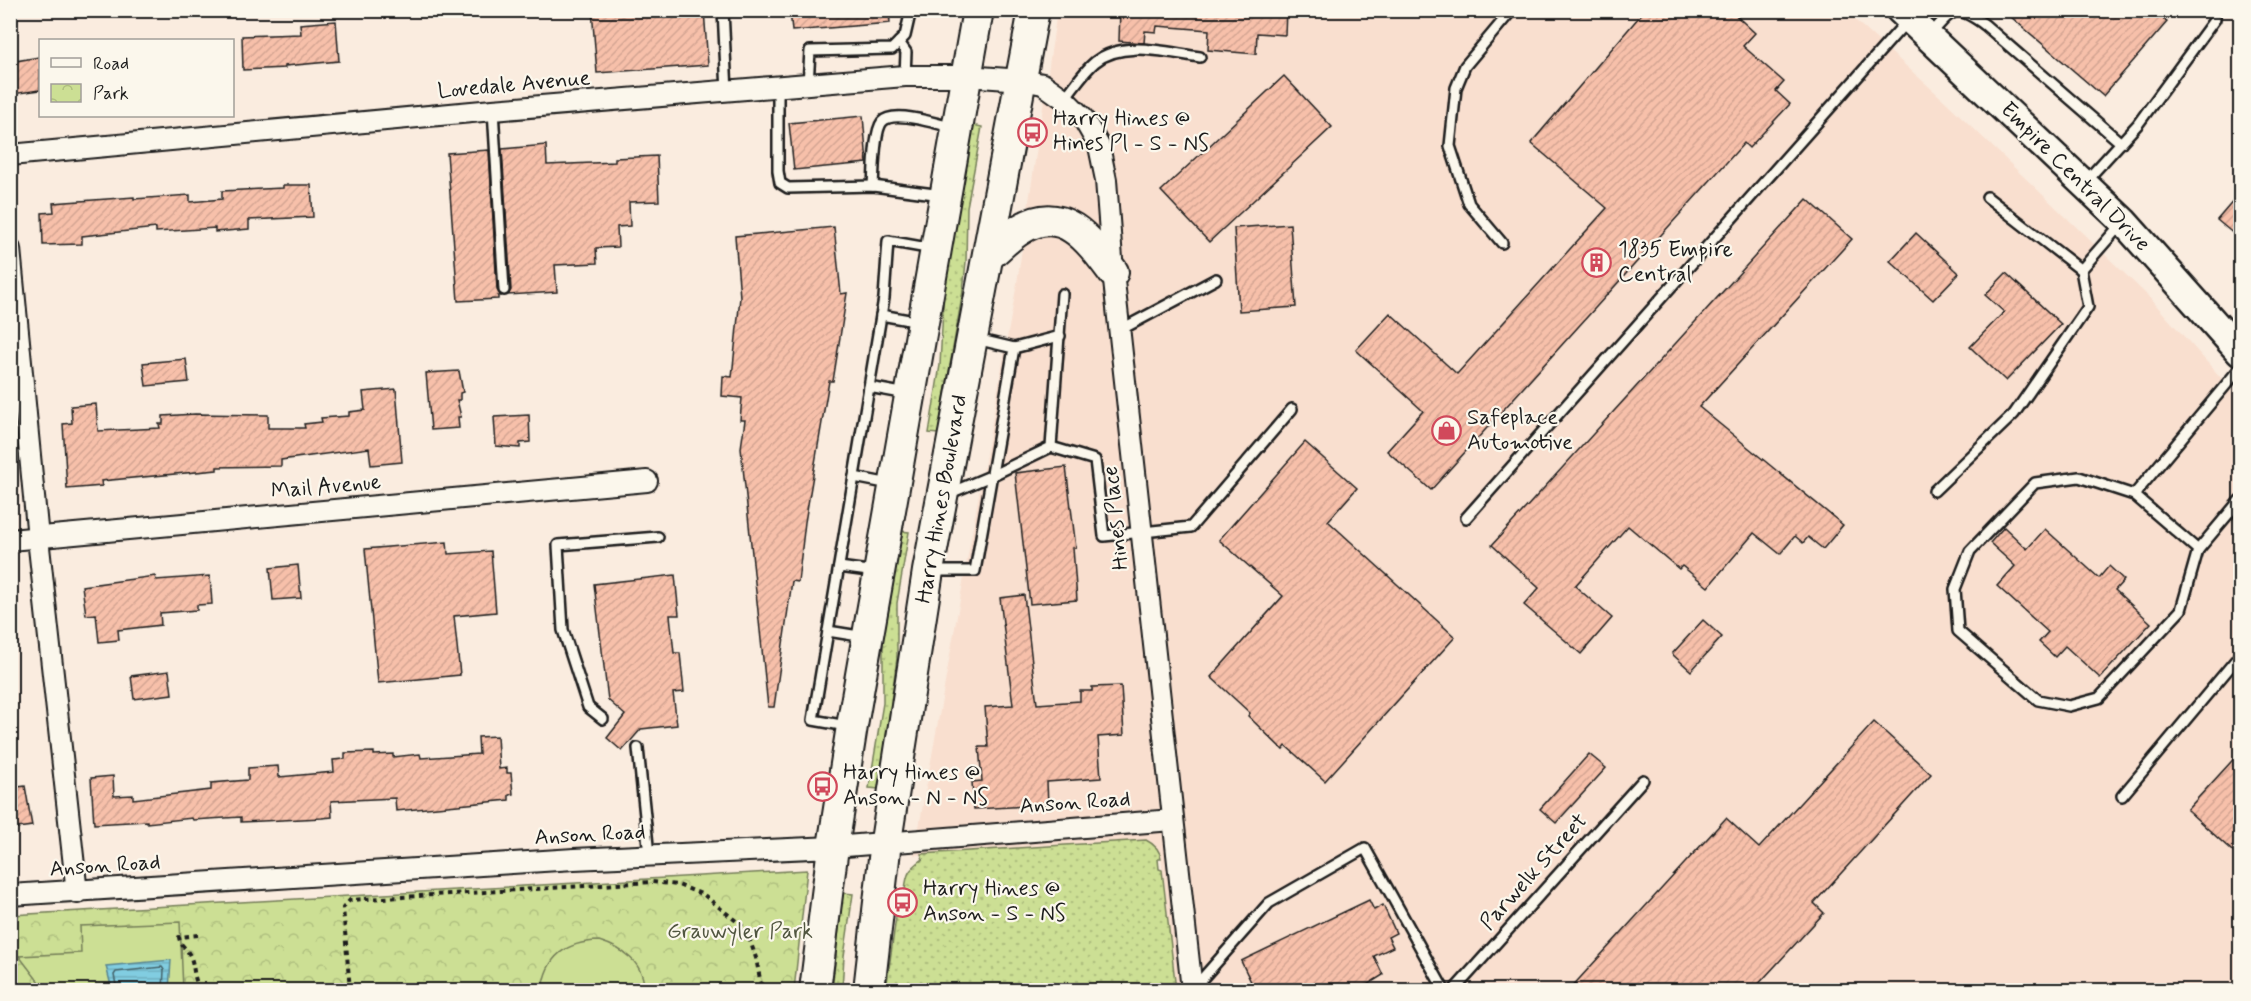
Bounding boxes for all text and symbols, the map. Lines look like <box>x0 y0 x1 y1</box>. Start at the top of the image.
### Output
legend <box>39 39 234 117</box>
text: Road <box>93 52 129 76</box>
street label: Lovedale Avenue <box>437 64 592 106</box>
text: Park <box>93 82 129 106</box>
street label: Empire Central Drive <box>1994 96 2156 258</box>
place label: Harry Hines @ Hines Pl - S - NS <box>1053 105 1209 158</box>
bus stop icon: Harry Hines @ Hines Pl - S - NS <box>1016 116 1048 148</box>
place label: 1835 Empire Central <box>1618 236 1733 289</box>
building icon: 1835 Empire Central <box>1581 247 1613 279</box>
street label: Harry Hines Boulevard <box>910 392 974 606</box>
place label: Safeplace Automotive <box>1467 404 1573 457</box>
shop icon: Safeplace Automotive <box>1430 415 1462 447</box>
street label: Hines Place <box>1097 464 1135 572</box>
street label: Mail Avenue <box>270 468 382 506</box>
place label: Harry Hines @ Anson - N - NS <box>843 759 989 812</box>
bus stop icon: Harry Hines @ Anson - N - NS <box>806 770 838 802</box>
street label: Anson Road <box>1019 785 1131 821</box>
street label: Parwelk Street <box>1474 808 1594 936</box>
street label: Anson Road <box>534 818 646 852</box>
street label: Anson Road <box>49 848 161 884</box>
place label: Harry Hines @ Anson - S - NS <box>923 875 1066 928</box>
bus stop icon: Harry Hines @ Anson - S - NS <box>886 886 918 918</box>
park label: Grauwyler Park <box>667 918 813 946</box>

